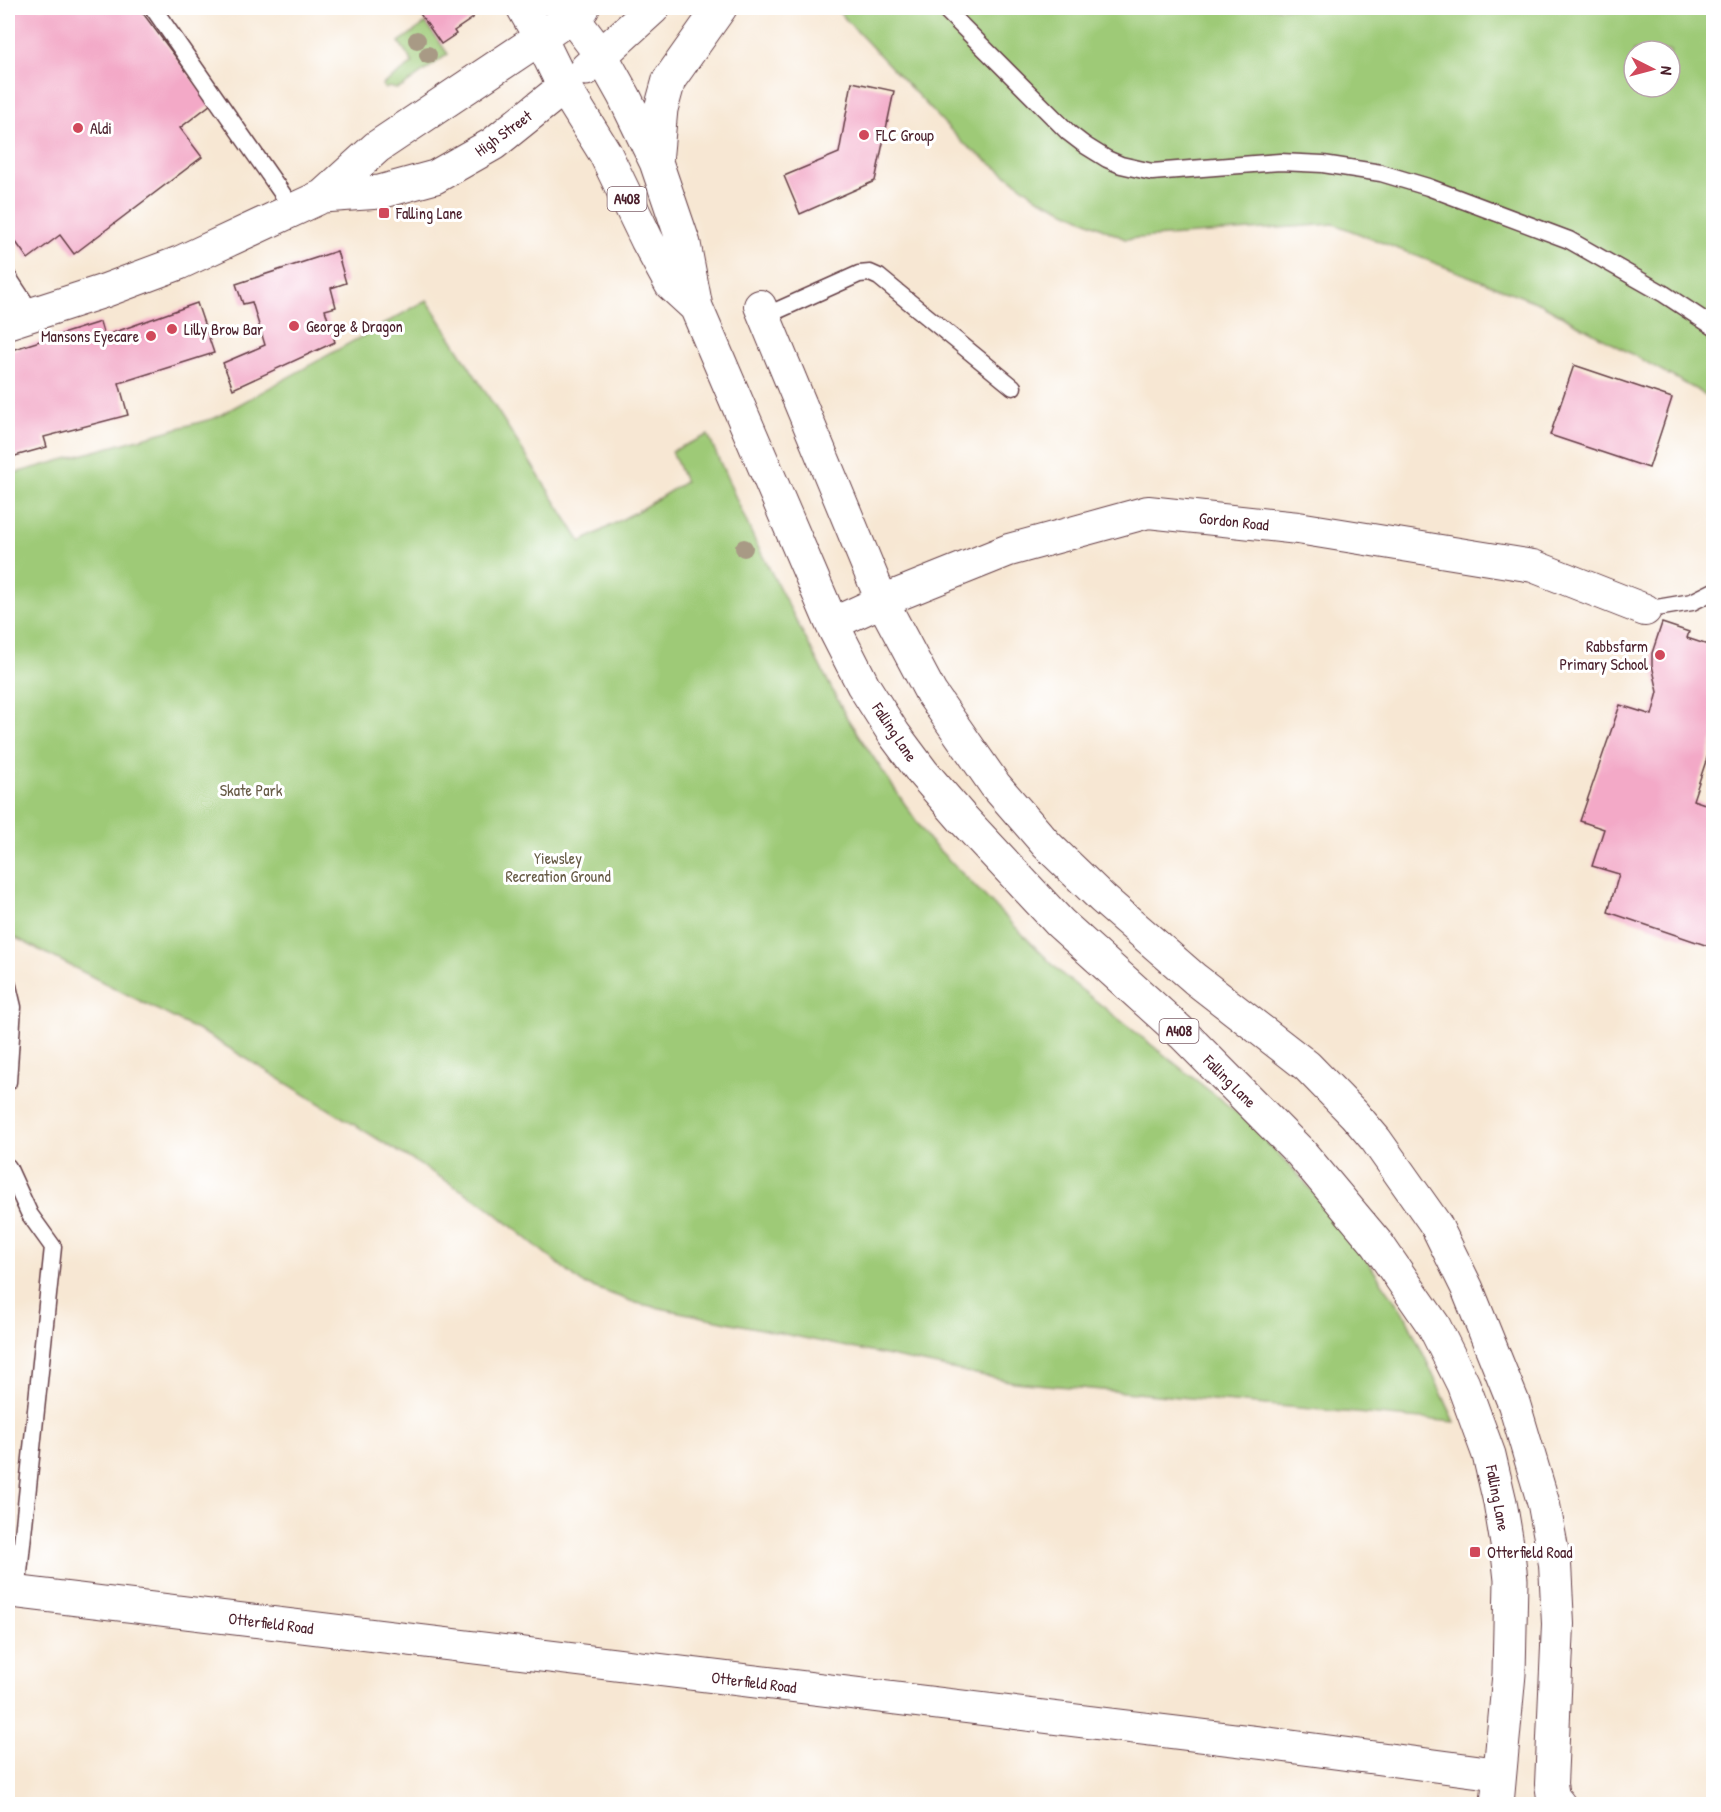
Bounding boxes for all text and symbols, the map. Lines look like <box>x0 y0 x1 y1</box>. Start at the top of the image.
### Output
north arrow <box>1622 39 1682 99</box>
text: N <box>1655 65 1678 76</box>
street label: High Street <box>470 104 536 161</box>
place label: Aldi <box>90 117 112 139</box>
marker: Aldi <box>71 121 85 135</box>
place label: FLC Group <box>875 124 934 146</box>
marker: FLC Group <box>857 128 871 142</box>
road number: A408 <box>608 187 646 211</box>
place label: Falling Lane <box>395 202 463 224</box>
marker: Falling Lane <box>377 206 391 220</box>
place label: George & Dragon <box>306 315 403 337</box>
place label: Lilly Brow Bar <box>184 318 263 340</box>
marker: George & Dragon <box>287 319 301 333</box>
marker: Lilly Brow Bar <box>165 322 179 336</box>
place label: Mansons Eyecare <box>41 325 140 347</box>
marker: Mansons Eyecare <box>144 329 158 343</box>
street label: Gordon Road <box>1198 506 1270 536</box>
place label: Rabbsfarm Primary School <box>1559 635 1649 675</box>
marker: Rabbsfarm Primary School <box>1653 648 1667 662</box>
street label: Falling Lane <box>867 697 923 766</box>
park label: Skate Park <box>220 779 283 801</box>
park label: Yiewsley Recreation Ground <box>505 847 611 887</box>
road number: A408 <box>1160 1019 1198 1043</box>
street label: Falling Lane <box>1198 1049 1262 1113</box>
street label: Falling Lane <box>1481 1462 1515 1533</box>
place label: Otterfield Road <box>1487 1541 1573 1563</box>
marker: Otterfield Road <box>1468 1545 1482 1559</box>
street label: Otterfield Road <box>227 1607 315 1639</box>
street label: Otterfield Road <box>710 1666 798 1698</box>

